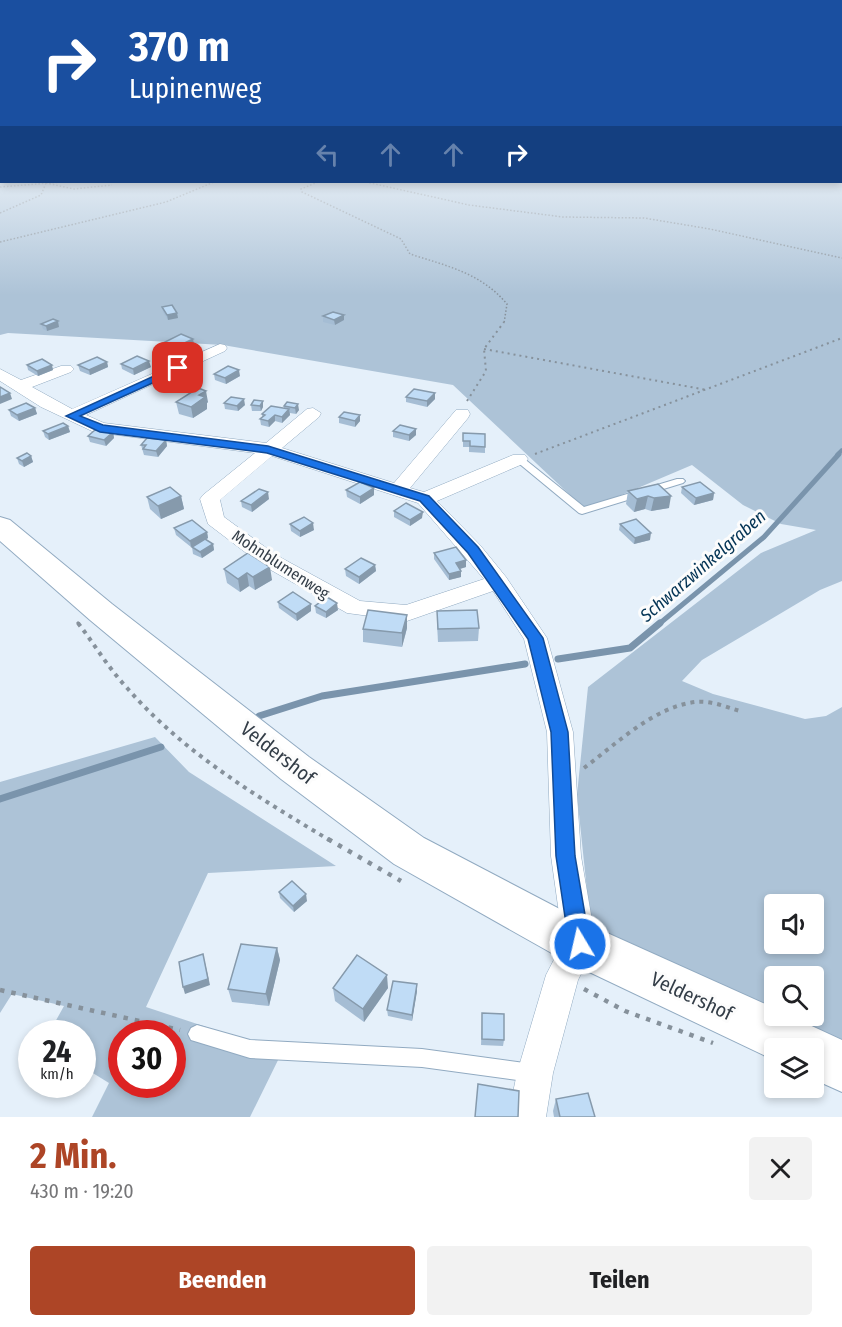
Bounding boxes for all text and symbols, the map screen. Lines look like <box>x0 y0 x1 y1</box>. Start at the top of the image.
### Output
text: 370 m <box>129 22 230 72</box>
icon: right <box>30 24 108 102</box>
text: Lupinenweg <box>129 73 261 105</box>
icon: left <box>311 138 344 171</box>
icon: ahead <box>374 138 407 171</box>
icon: ahead <box>437 138 470 171</box>
icon: right <box>500 138 533 171</box>
pin <box>152 342 203 393</box>
icon: arrive <box>161 351 194 384</box>
water label: Schwarzwinkelgraben <box>635 505 770 627</box>
street label: Mohnblumenweg <box>228 526 333 603</box>
street label: Veldershof <box>236 717 321 791</box>
map controls <box>764 894 824 1098</box>
button: sound <box>764 894 824 954</box>
position arrow <box>548 912 612 976</box>
button: search <box>764 966 824 1026</box>
street label: Veldershof <box>647 967 739 1026</box>
speed limit sign: 30 <box>108 1020 186 1098</box>
text: 24 <box>43 1034 71 1070</box>
button: layers <box>764 1038 824 1098</box>
text: km/h <box>40 1065 74 1083</box>
text: 2 Min. <box>30 1134 117 1178</box>
button: close <box>749 1137 812 1200</box>
text: 430 m · 19:20 <box>30 1179 134 1203</box>
button: Beenden <box>30 1246 415 1315</box>
button: Teilen <box>427 1246 812 1315</box>

